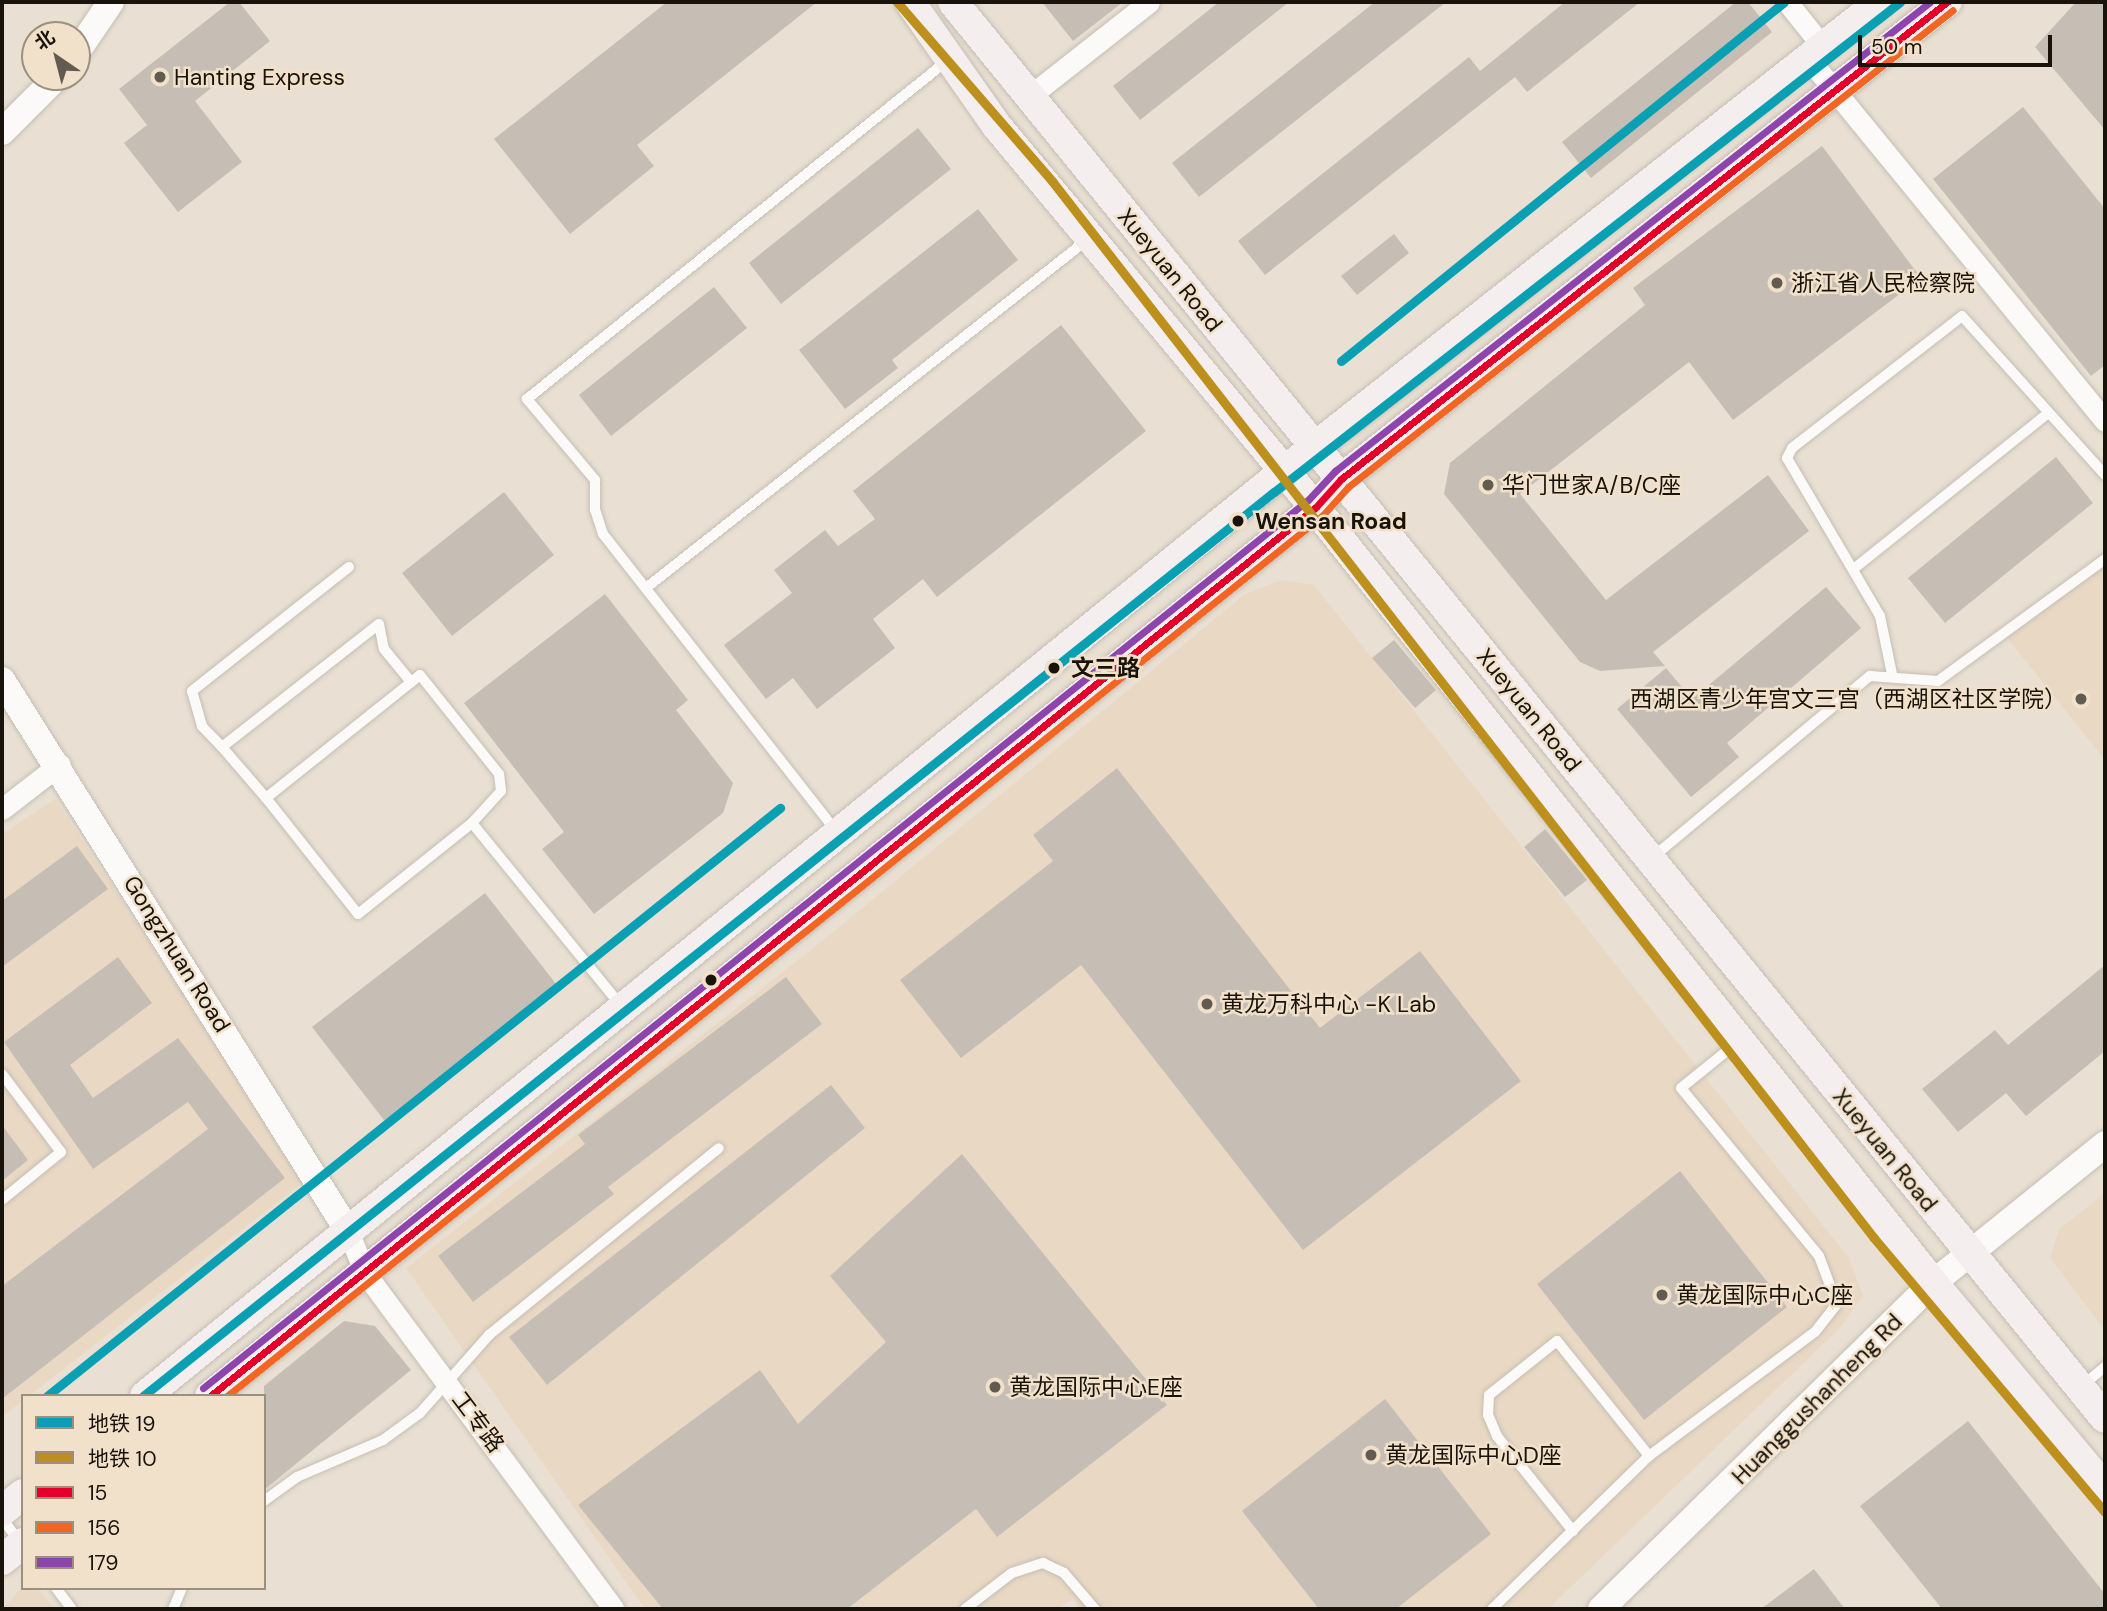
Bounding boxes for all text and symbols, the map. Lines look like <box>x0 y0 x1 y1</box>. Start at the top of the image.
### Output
north arrow <box>21 21 91 91</box>
scale bar <box>1862 21 2056 65</box>
text: 北 <box>30 24 60 56</box>
text: 50 m <box>1871 33 1922 61</box>
place label: Hanting Express <box>174 63 345 91</box>
marker: Hanting Express <box>152 69 168 85</box>
street label: Xueyuan Road <box>1112 203 1228 337</box>
place label: 浙江省人民检察院 <box>1791 269 1975 297</box>
marker: 浙江省人民检察院 <box>1769 275 1785 291</box>
place label: 华门世家A/B/C座 <box>1502 471 1681 499</box>
marker: 华门世家A/B/C座 <box>1480 477 1496 493</box>
place label: Wensan Road <box>1255 507 1407 535</box>
marker: Wensan Road <box>1227 510 1249 532</box>
street label: Xueyuan Road <box>1471 643 1587 777</box>
place label: 文三路 <box>1071 654 1140 682</box>
marker: 文三路 <box>1043 657 1065 679</box>
place label: 西湖区青少年宫文三宫（西湖区社区学院） <box>1630 685 2067 713</box>
marker: 西湖区青少年宫文三宫（西湖区社区学院） <box>2073 691 2089 707</box>
street label: Gongzhuan Road <box>118 871 236 1037</box>
unlabelled marker <box>704 973 718 987</box>
place label: 黄龙万科中心 -K Lab <box>1221 990 1436 1018</box>
marker: 黄龙万科中心 -K Lab <box>1199 996 1215 1012</box>
street label: Xueyuan Road <box>1827 1083 1943 1217</box>
place label: 黄龙国际中心C座 <box>1676 1281 1853 1309</box>
marker: 黄龙国际中心C座 <box>1654 1287 1670 1303</box>
street label: Huanggushanheng Rd <box>1726 1308 1908 1490</box>
place label: 黄龙国际中心E座 <box>1009 1373 1183 1401</box>
marker: 黄龙国际中心E座 <box>987 1379 1003 1395</box>
street label: 工专路 <box>446 1386 510 1458</box>
legend <box>21 1394 266 1590</box>
text: 地铁 19 <box>88 1410 155 1438</box>
place label: 黄龙国际中心D座 <box>1385 1441 1562 1469</box>
text: 地铁 10 <box>88 1445 157 1473</box>
marker: 黄龙国际中心D座 <box>1363 1447 1379 1463</box>
text: 15 <box>88 1479 107 1507</box>
text: 156 <box>88 1514 121 1542</box>
text: 179 <box>88 1549 118 1577</box>

